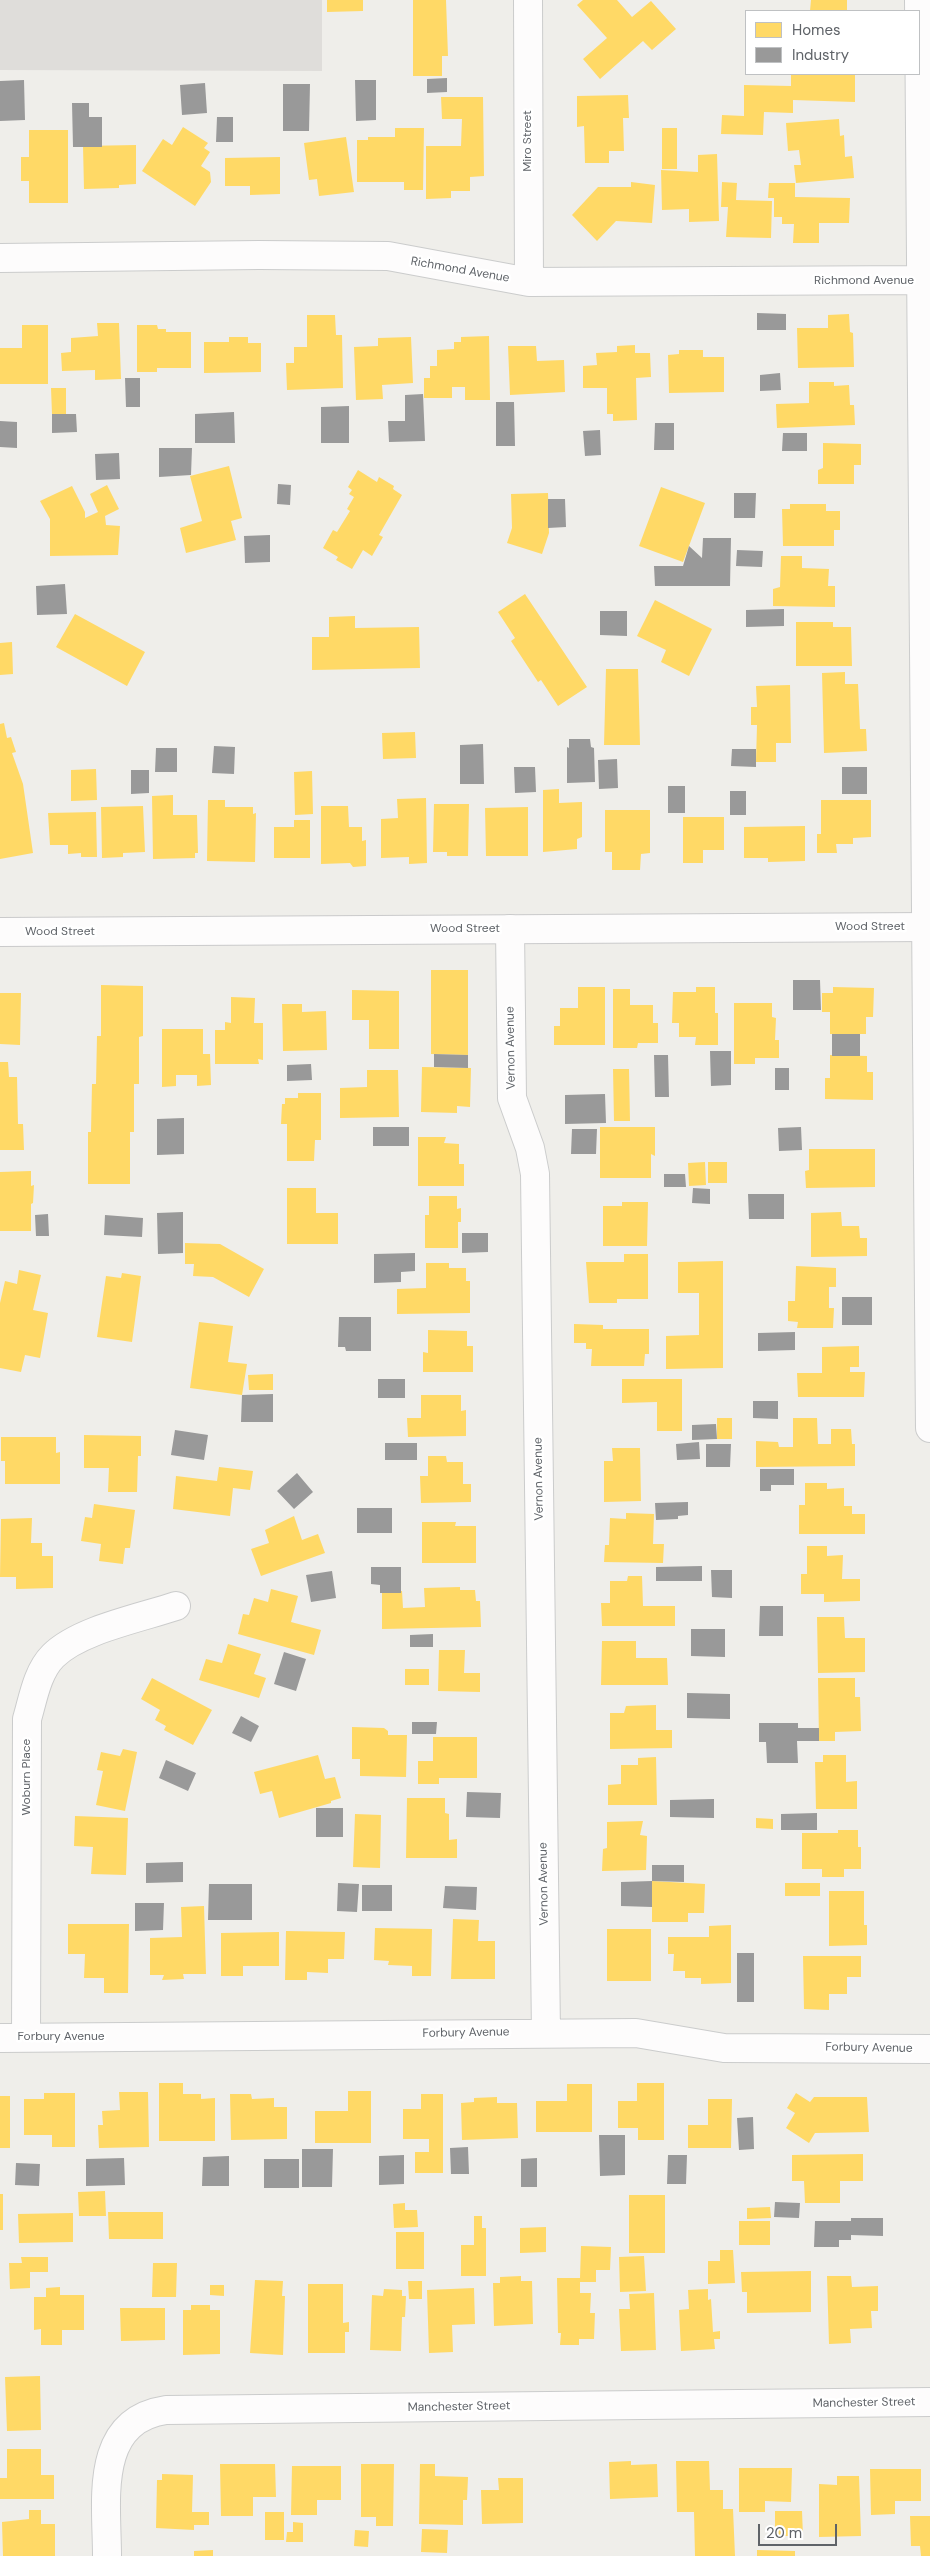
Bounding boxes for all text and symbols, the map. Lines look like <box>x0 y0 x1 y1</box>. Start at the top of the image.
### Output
legend <box>745 10 920 75</box>
text: Homes <box>792 20 841 40</box>
text: Industry <box>792 45 849 65</box>
street label: Miro Street <box>521 110 535 172</box>
street label: Richmond Avenue <box>410 254 510 286</box>
street label: Richmond Avenue <box>814 274 914 288</box>
street label: Wood Street <box>835 920 905 934</box>
street label: Wood Street <box>430 922 500 936</box>
street label: Wood Street <box>25 925 95 939</box>
street label: Vernon Avenue <box>503 1006 519 1090</box>
street label: Vernon Avenue <box>531 1437 547 1521</box>
street label: Woburn Place <box>20 1739 34 1815</box>
street label: Vernon Avenue <box>536 1842 552 1926</box>
street label: Forbury Avenue <box>422 2025 510 2041</box>
street label: Forbury Avenue <box>17 2030 105 2044</box>
street label: Forbury Avenue <box>825 2040 913 2056</box>
street label: Manchester Street <box>812 2395 916 2411</box>
street label: Manchester Street <box>407 2399 511 2415</box>
scale bar <box>760 2514 839 2546</box>
text: 20 m <box>766 2523 802 2543</box>

